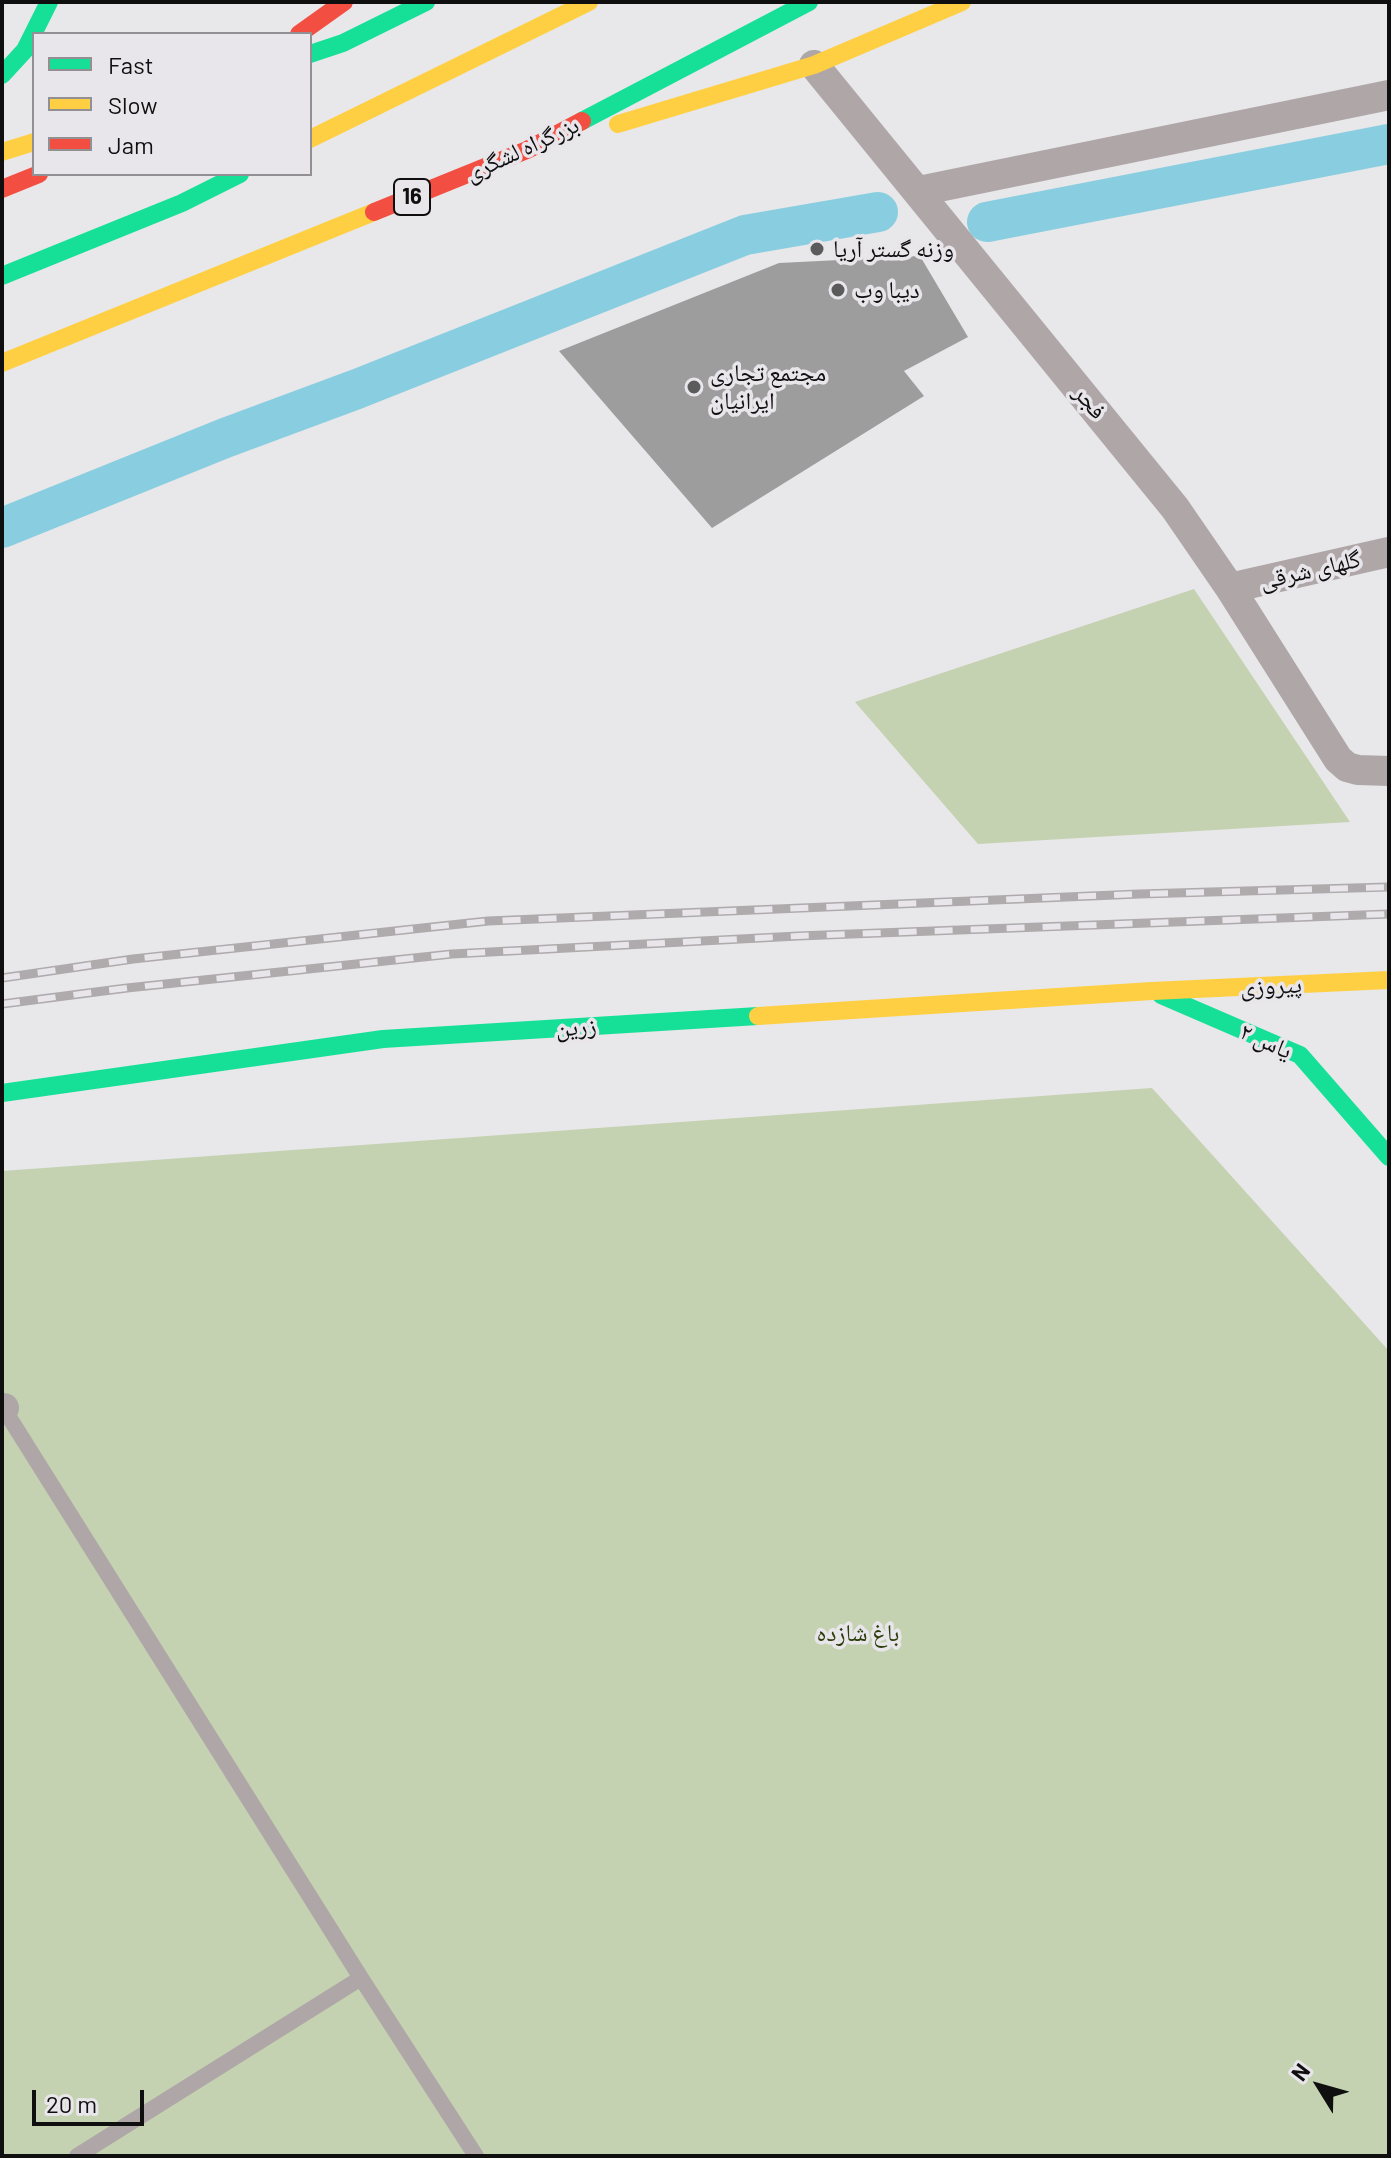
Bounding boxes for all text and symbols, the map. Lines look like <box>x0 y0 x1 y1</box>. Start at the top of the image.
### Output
legend <box>32 32 312 176</box>
text: Fast <box>108 50 153 79</box>
text: Slow <box>108 90 157 119</box>
street label: بزرگراه لشگری <box>461 110 583 188</box>
text: Jam <box>108 130 154 159</box>
road number: 16 <box>394 179 430 215</box>
place label: وزنه گستر آریا <box>833 235 954 263</box>
marker: وزنه گستر آریا <box>808 240 826 258</box>
place label: دیبا وب <box>854 276 920 304</box>
marker: دیبا وب <box>829 281 847 299</box>
place label: مجتمع تجاری ایرانیان <box>710 359 826 415</box>
marker: مجتمع تجاری ایرانیان <box>685 378 703 396</box>
street label: فجر <box>1068 379 1112 425</box>
street label: گلهای شرقی <box>1257 544 1363 596</box>
street label: پیروزی <box>1239 970 1303 1002</box>
street label: زرین <box>555 1011 597 1043</box>
street label: یاس ۲ <box>1235 1017 1297 1065</box>
park label: باغ شازده <box>817 1619 899 1647</box>
north arrow <box>1279 2046 1359 2126</box>
text: N <box>1285 2058 1315 2085</box>
scale bar <box>36 2074 148 2124</box>
text: 20 m <box>46 2089 97 2118</box>

